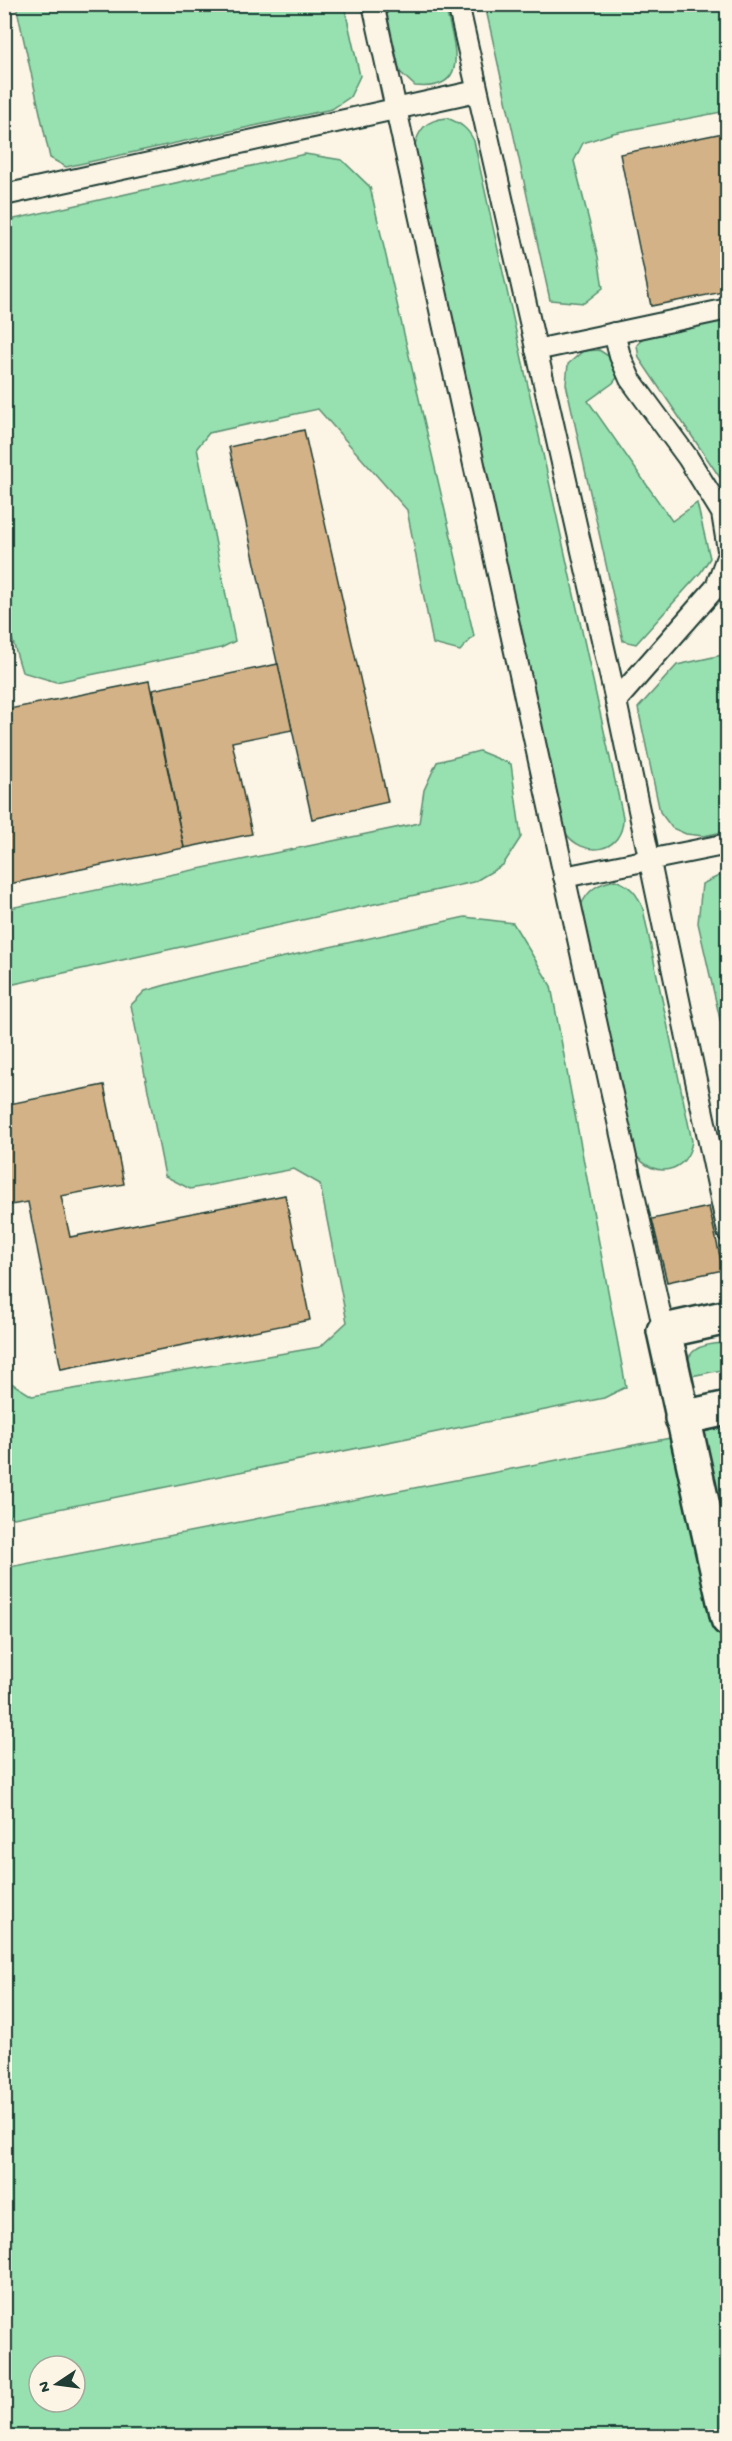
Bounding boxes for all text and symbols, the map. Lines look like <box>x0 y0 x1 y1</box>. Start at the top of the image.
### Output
north arrow <box>27 2354 87 2414</box>
text: N <box>35 2379 56 2394</box>

